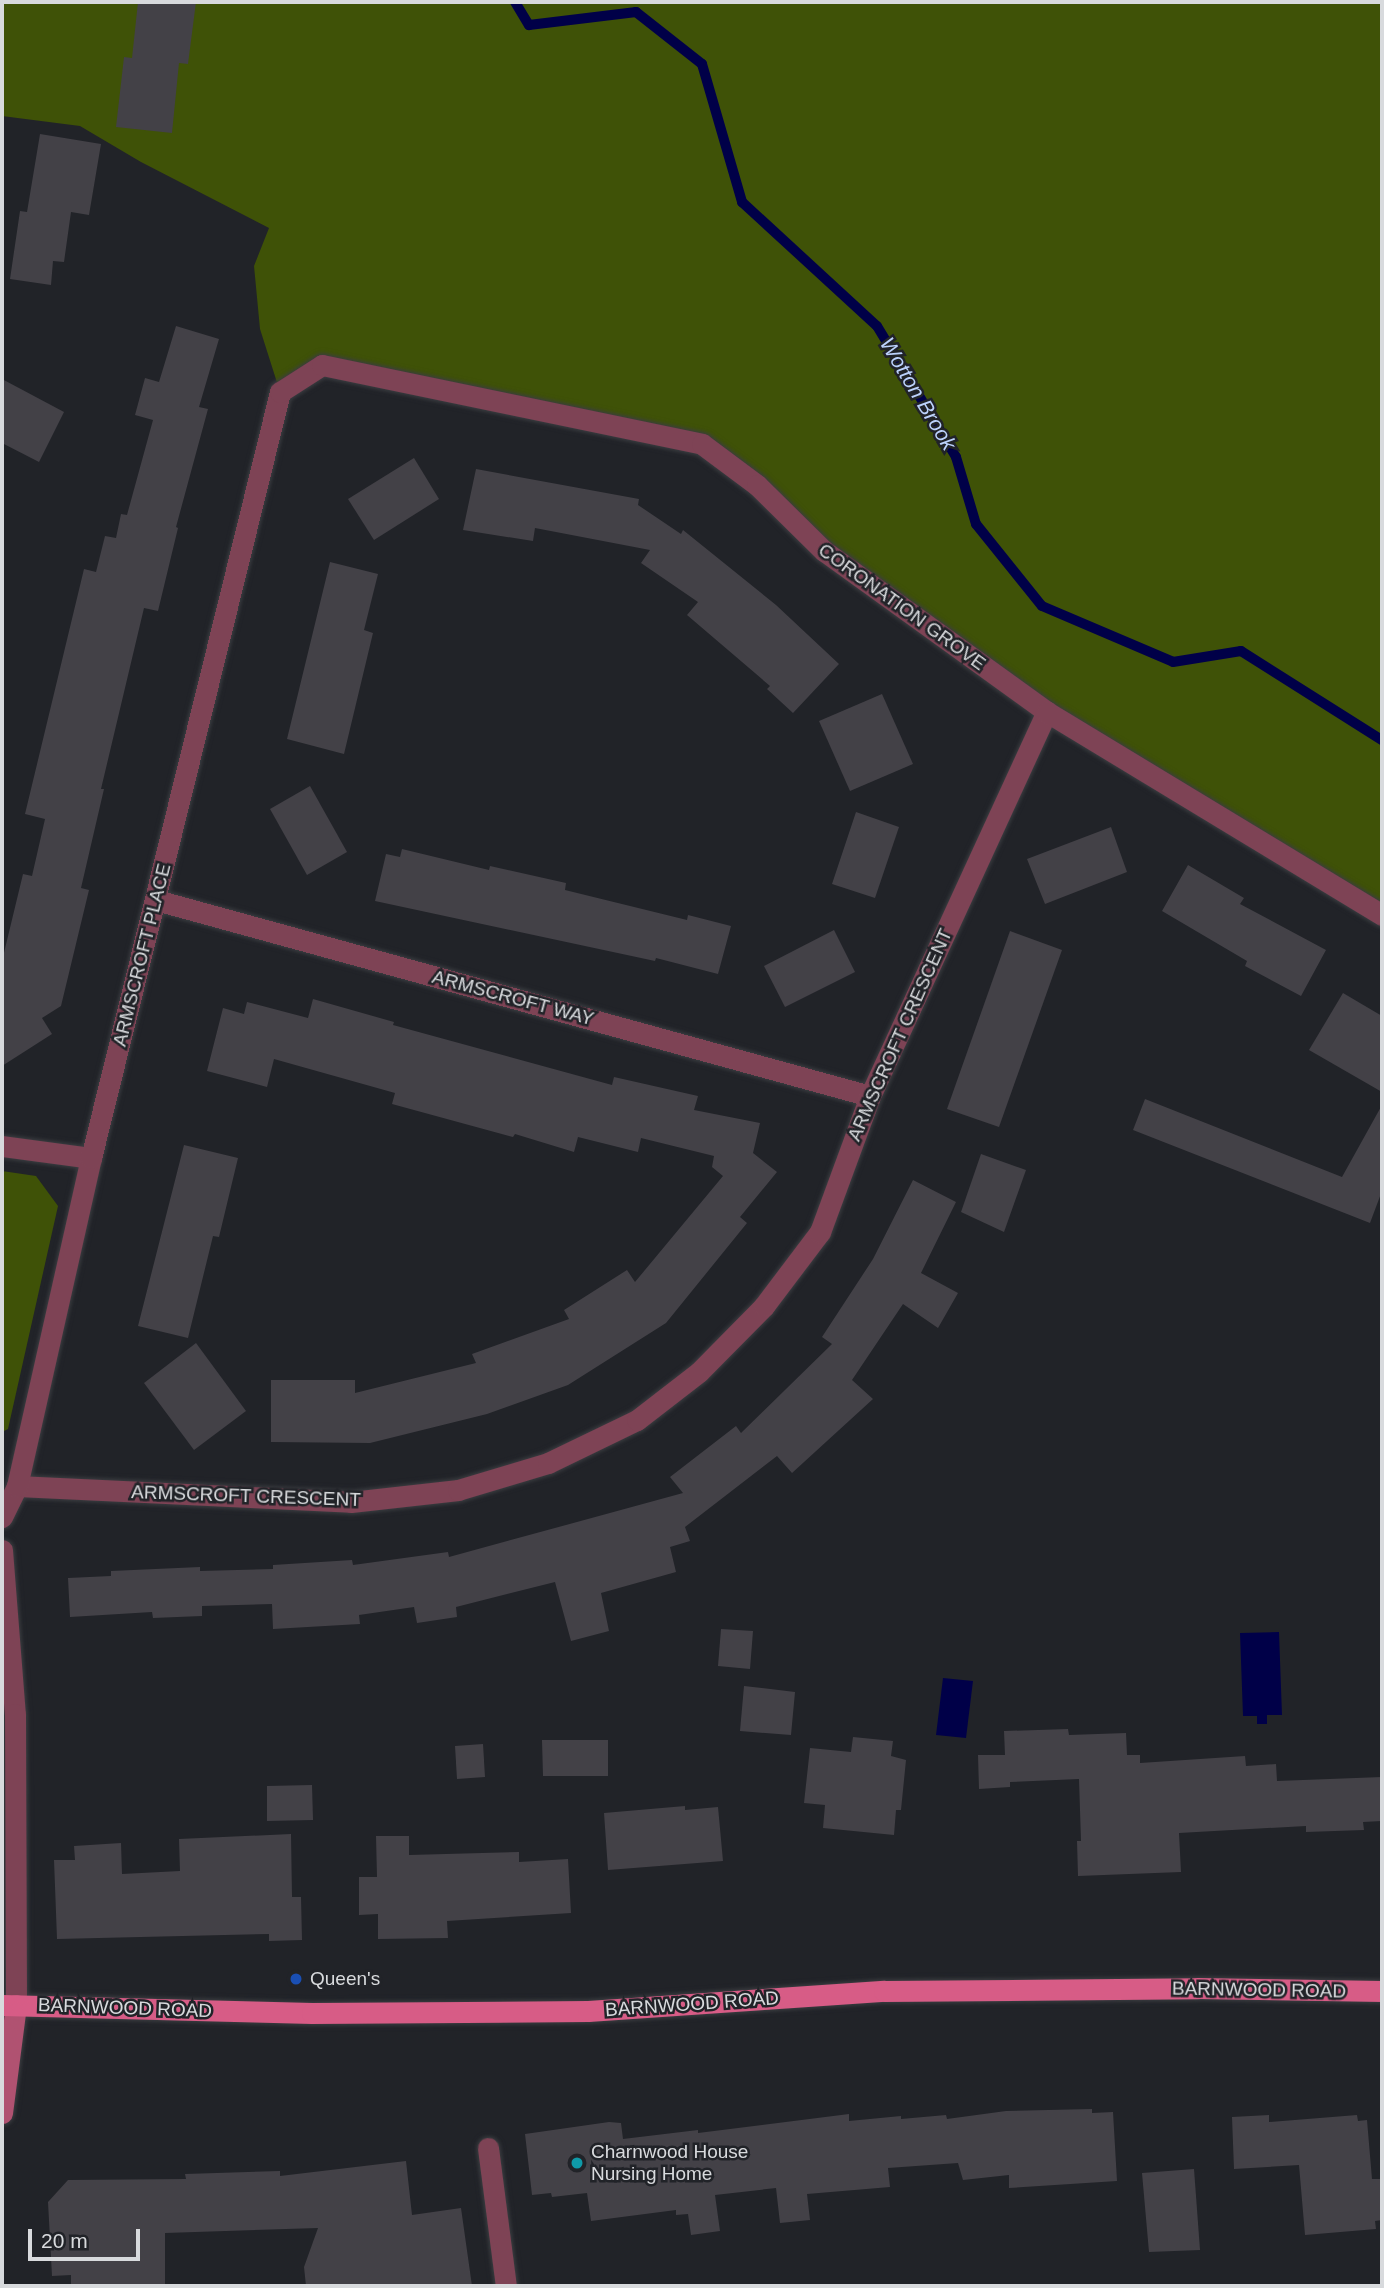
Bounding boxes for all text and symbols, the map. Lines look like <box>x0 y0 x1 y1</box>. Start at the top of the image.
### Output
water label: Wotton Brook <box>874 333 962 455</box>
street label: CORONATION GROVE <box>814 539 990 675</box>
street label: ARMSCROFT PLACE <box>108 861 176 1049</box>
street label: ARMSCROFT CRESCENT <box>843 925 957 1145</box>
street label: ARMSCROFT WAY <box>430 965 596 1031</box>
street label: ARMSCROFT CRESCENT <box>131 1481 361 1511</box>
place label: Queen's <box>310 1968 380 1990</box>
marker: Queen's <box>288 1971 304 1987</box>
street label: BARNWOOD ROAD <box>1172 1977 1346 2003</box>
street label: BARNWOOD ROAD <box>604 1987 780 2021</box>
street label: BARNWOOD ROAD <box>38 1994 212 2022</box>
place label: Charnwood House Nursing Home <box>591 2141 748 2185</box>
marker: Charnwood House Nursing Home <box>569 2155 585 2171</box>
scale bar <box>32 2214 144 2258</box>
text: 20 m <box>41 2229 88 2252</box>

